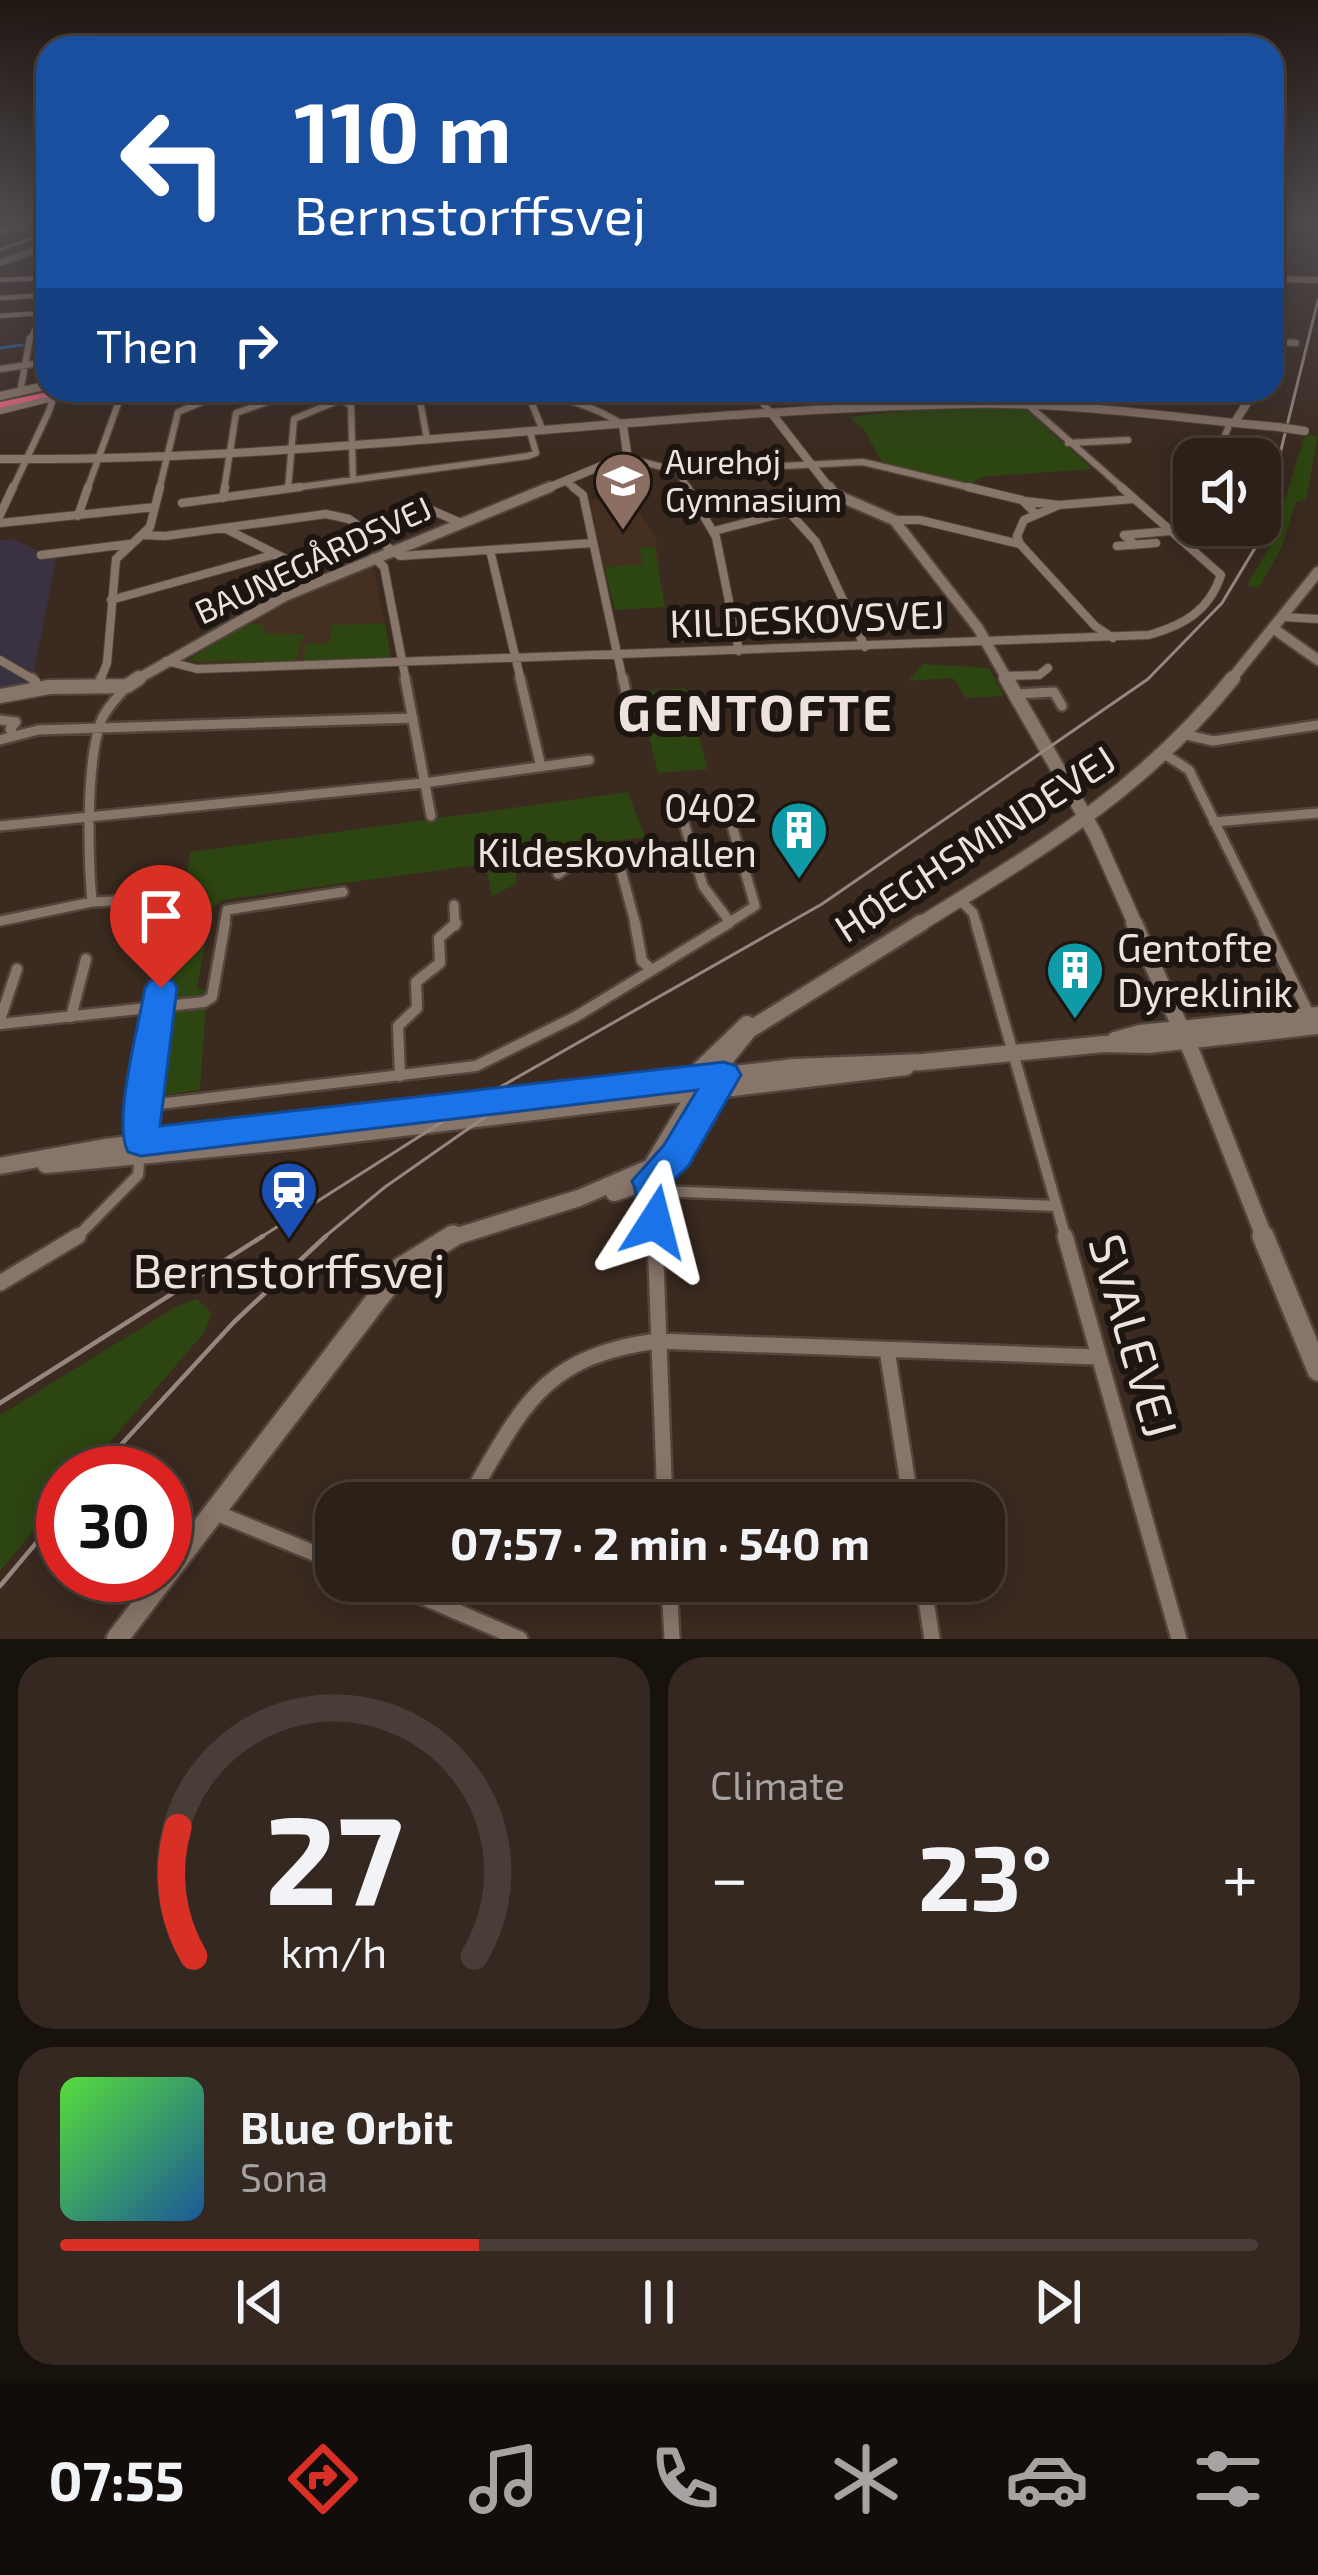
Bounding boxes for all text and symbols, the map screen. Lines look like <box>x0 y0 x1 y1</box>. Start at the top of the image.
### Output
text: 110 m <box>294 79 512 180</box>
icon: left <box>96 84 252 240</box>
text: Bernstorffsvej <box>294 181 646 246</box>
icon: right <box>223 312 289 378</box>
text: Then <box>96 318 199 372</box>
map controls <box>1173 438 1281 546</box>
button: sound <box>1173 438 1281 546</box>
place label: Aurehøj Gymnasium <box>665 441 842 519</box>
school or university icon: Aurehøj Gymnasium <box>592 450 654 532</box>
street label: BAUNEGÅRDSVEJ <box>188 487 437 631</box>
street label: KILDESKOVSVEJ <box>669 589 945 646</box>
district label: GENTOFTE <box>617 680 895 741</box>
street label: HØEGHSMINDEVEJ <box>825 735 1123 951</box>
place label: 0402 Kildeskovhallen <box>477 783 757 875</box>
building icon: 0402 Kildeskovhallen <box>768 799 830 881</box>
pin <box>110 865 212 988</box>
icon: arrive <box>128 883 194 949</box>
place label: Gentofte Dyreklinik <box>1117 923 1293 1015</box>
building icon: Gentofte Dyreklinik <box>1044 939 1106 1021</box>
station icon: Bernstorffsvej <box>258 1159 320 1241</box>
position arrow <box>592 1159 718 1285</box>
street label: SVALEVEJ <box>1078 1227 1192 1444</box>
place label: Bernstorffsvej <box>132 1240 446 1299</box>
speed limit sign: 30 <box>36 1446 192 1602</box>
text: 07:57 · 2 min · 540 m <box>450 1515 870 1569</box>
text: Climate <box>710 1761 845 1808</box>
text: 27 <box>265 1780 403 1930</box>
text: 23° <box>918 1821 1052 1929</box>
text: − <box>710 1836 749 1915</box>
text: + <box>1222 1836 1258 1915</box>
text: km/h <box>281 1925 387 1977</box>
text: Blue Orbit <box>240 2099 453 2153</box>
text: Sona <box>240 2153 328 2200</box>
icon: previous <box>227 2269 293 2335</box>
icon: pause <box>626 2269 692 2335</box>
icon: next <box>1025 2269 1091 2335</box>
icon: directions <box>281 2437 365 2521</box>
icon: music <box>462 2437 546 2521</box>
icon: phone <box>643 2437 727 2521</box>
icon: climate <box>824 2437 908 2521</box>
icon: car <box>1005 2437 1089 2521</box>
icon: filters <box>1186 2437 1270 2521</box>
text: 07:55 <box>48 2447 185 2512</box>

